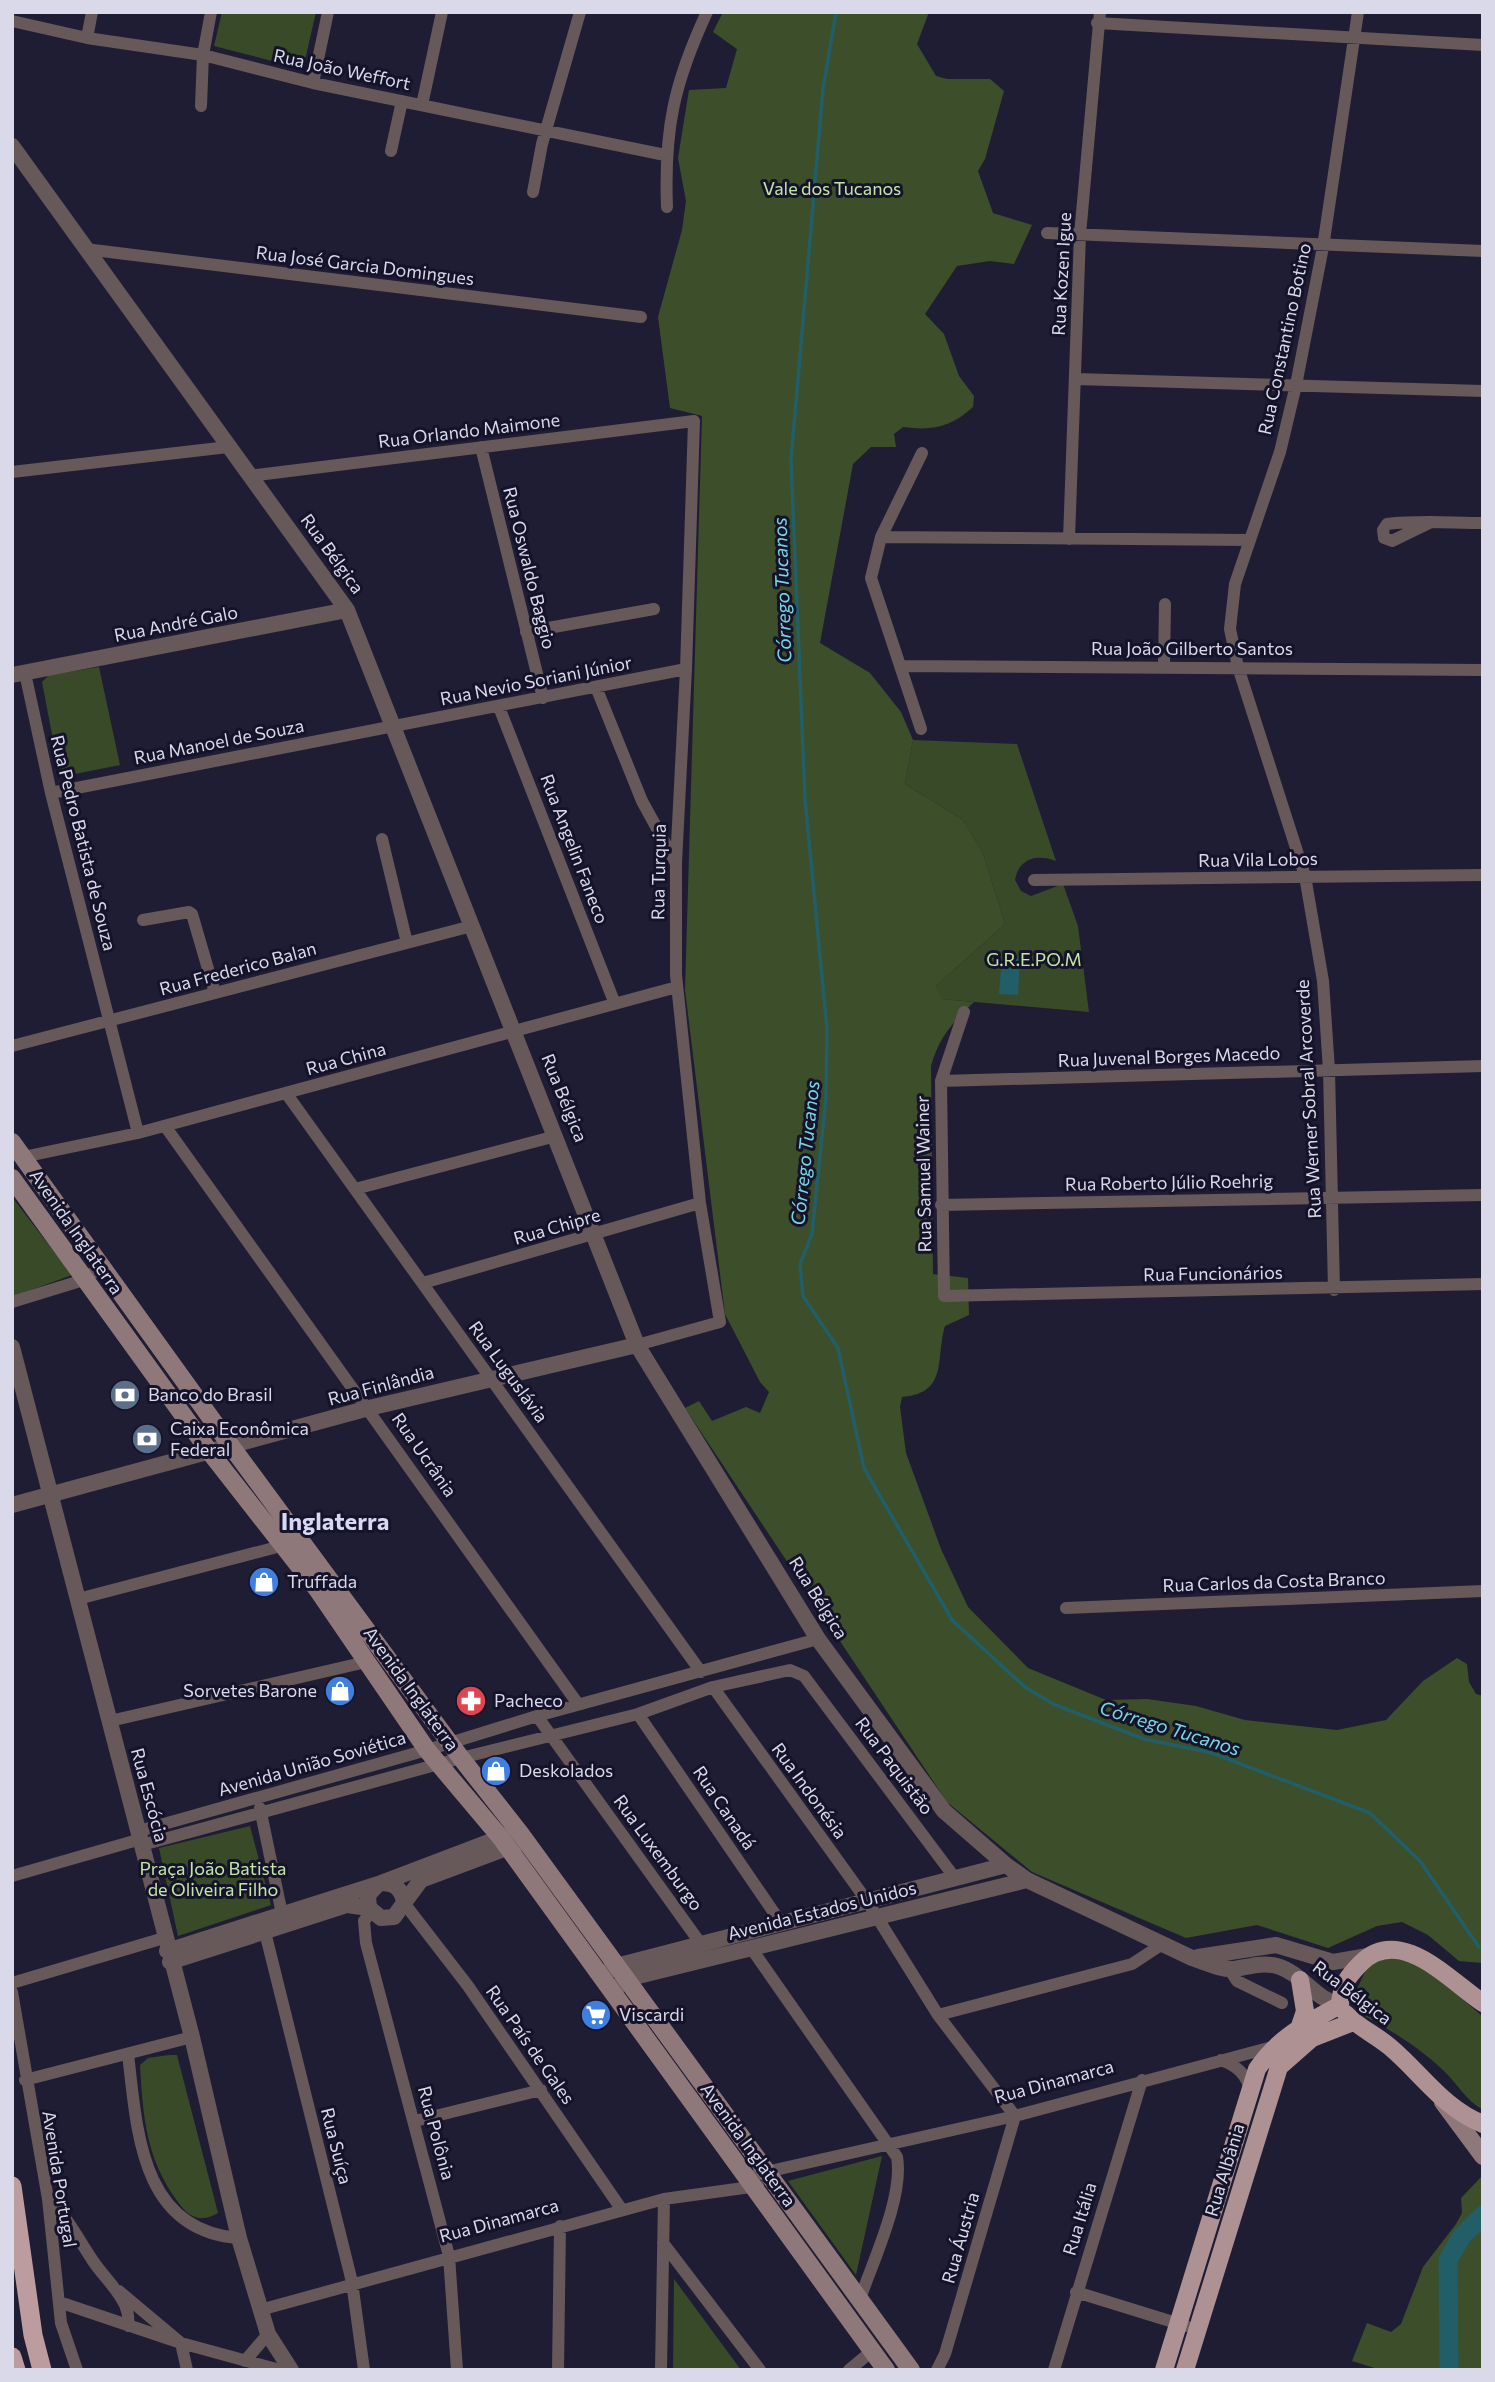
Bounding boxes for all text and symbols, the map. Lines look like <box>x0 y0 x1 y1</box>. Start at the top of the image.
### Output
street label: Rua João Weffort <box>272 44 413 94</box>
park label: Vale dos Tucanos <box>763 177 901 199</box>
street label: Rua Kozen Igue <box>1047 212 1075 336</box>
street label: Rua José Garcia Domingues <box>255 241 476 289</box>
street label: Rua Constantino Botino <box>1253 241 1315 437</box>
street label: Rua Orlando Maimone <box>377 408 561 452</box>
street label: Rua Oswaldo Baggio <box>499 484 561 651</box>
street label: Rua Bélgica <box>296 509 369 598</box>
water label: Córrego Tucanos <box>767 517 796 663</box>
street label: Rua André Galo <box>112 600 240 646</box>
street label: Rua João Gilberto Santos <box>1091 637 1293 659</box>
street label: Rua Nevio Soriani Júnior <box>438 651 634 709</box>
street label: Rua Manoel de Souza <box>132 714 306 768</box>
street label: Rua Pedro Batista de Souza <box>47 733 121 953</box>
street label: Rua Angelin Faneco <box>536 771 614 927</box>
street label: Rua Turquia <box>646 824 670 920</box>
street label: Rua Vila Lobos <box>1198 847 1318 871</box>
street label: Rua Frederico Balan <box>157 937 319 1000</box>
park label: G.R.E.PO.M <box>986 948 1082 970</box>
street label: Rua Werner Sobral Arcoverde <box>1291 979 1325 1219</box>
street label: Rua China <box>303 1037 388 1079</box>
street label: Rua Juvenal Borges Macedo <box>1057 1041 1281 1071</box>
street label: Rua Bélgica <box>537 1050 593 1145</box>
water label: Córrego Tucanos <box>785 1079 824 1227</box>
street label: Rua Samuel Wainer <box>911 1096 935 1252</box>
street label: Avenida Inglaterra <box>25 1165 128 1298</box>
street label: Rua Roberto Júlio Roehrig <box>1065 1169 1273 1195</box>
street label: Rua Chipre <box>511 1203 603 1249</box>
street label: Rua Funcionários <box>1143 1261 1283 1285</box>
street label: Rua Luguslávia <box>465 1316 553 1427</box>
street label: Rua Finlândia <box>325 1360 436 1410</box>
bank icon: Banco do Brasil <box>108 1378 142 1412</box>
place label: Banco do Brasil <box>148 1383 272 1405</box>
street label: Rua Ucrânia <box>388 1408 462 1501</box>
place label: Caixa Econômica Federal <box>170 1417 309 1460</box>
bank icon: Caixa Econômica Federal <box>130 1422 164 1456</box>
district label: Inglaterra <box>281 1506 389 1535</box>
street label: Rua Bélgica <box>785 1552 853 1643</box>
shop icon: Truffada <box>247 1565 281 1599</box>
street label: Rua Carlos da Costa Branco <box>1162 1566 1386 1596</box>
place label: Truffada <box>287 1570 357 1592</box>
street label: Avenida Inglaterra <box>359 1622 464 1755</box>
shop icon: Sorvetes Barone <box>323 1674 357 1708</box>
place label: Sorvetes Barone <box>183 1679 317 1701</box>
pharmacy icon: Pacheco <box>454 1684 488 1718</box>
place label: Pacheco <box>494 1689 563 1711</box>
water label: Córrego Tucanos <box>1097 1695 1243 1760</box>
street label: Rua Paquistão <box>851 1712 939 1819</box>
street label: Avenida União Soviética <box>215 1726 408 1800</box>
street label: Rua Indonésia <box>768 1738 852 1843</box>
street label: Rua Escócia <box>127 1745 173 1844</box>
shop icon: Deskolados <box>479 1754 513 1788</box>
place label: Deskolados <box>519 1759 613 1781</box>
street label: Rua Canadá <box>689 1761 761 1853</box>
street label: Rua Luxemburgo <box>609 1790 708 1915</box>
park label: Praça João Batista de Oliveira Filho <box>140 1857 287 1900</box>
street label: Avenida Estados Unidos <box>725 1876 918 1944</box>
street label: Rua Bélgica <box>1309 1955 1396 2029</box>
street label: Rua País de Gales <box>482 1981 580 2108</box>
supermarket icon: Viscardi <box>579 1998 613 2032</box>
place label: Viscardi <box>619 2003 684 2025</box>
street label: Rua Dinamarca <box>992 2055 1116 2108</box>
street label: Avenida Inglaterra <box>696 2078 801 2211</box>
street label: Rua Polônia <box>414 2083 460 2182</box>
street label: Rua Suíça <box>317 2105 357 2186</box>
street label: Avenida Portugal <box>38 2109 82 2249</box>
street label: Rua Albânia <box>1199 2120 1249 2219</box>
street label: Rua Itália <box>1058 2180 1101 2258</box>
street label: Rua Áustria <box>937 2190 984 2286</box>
street label: Rua Dinamarca <box>437 2194 561 2247</box>

